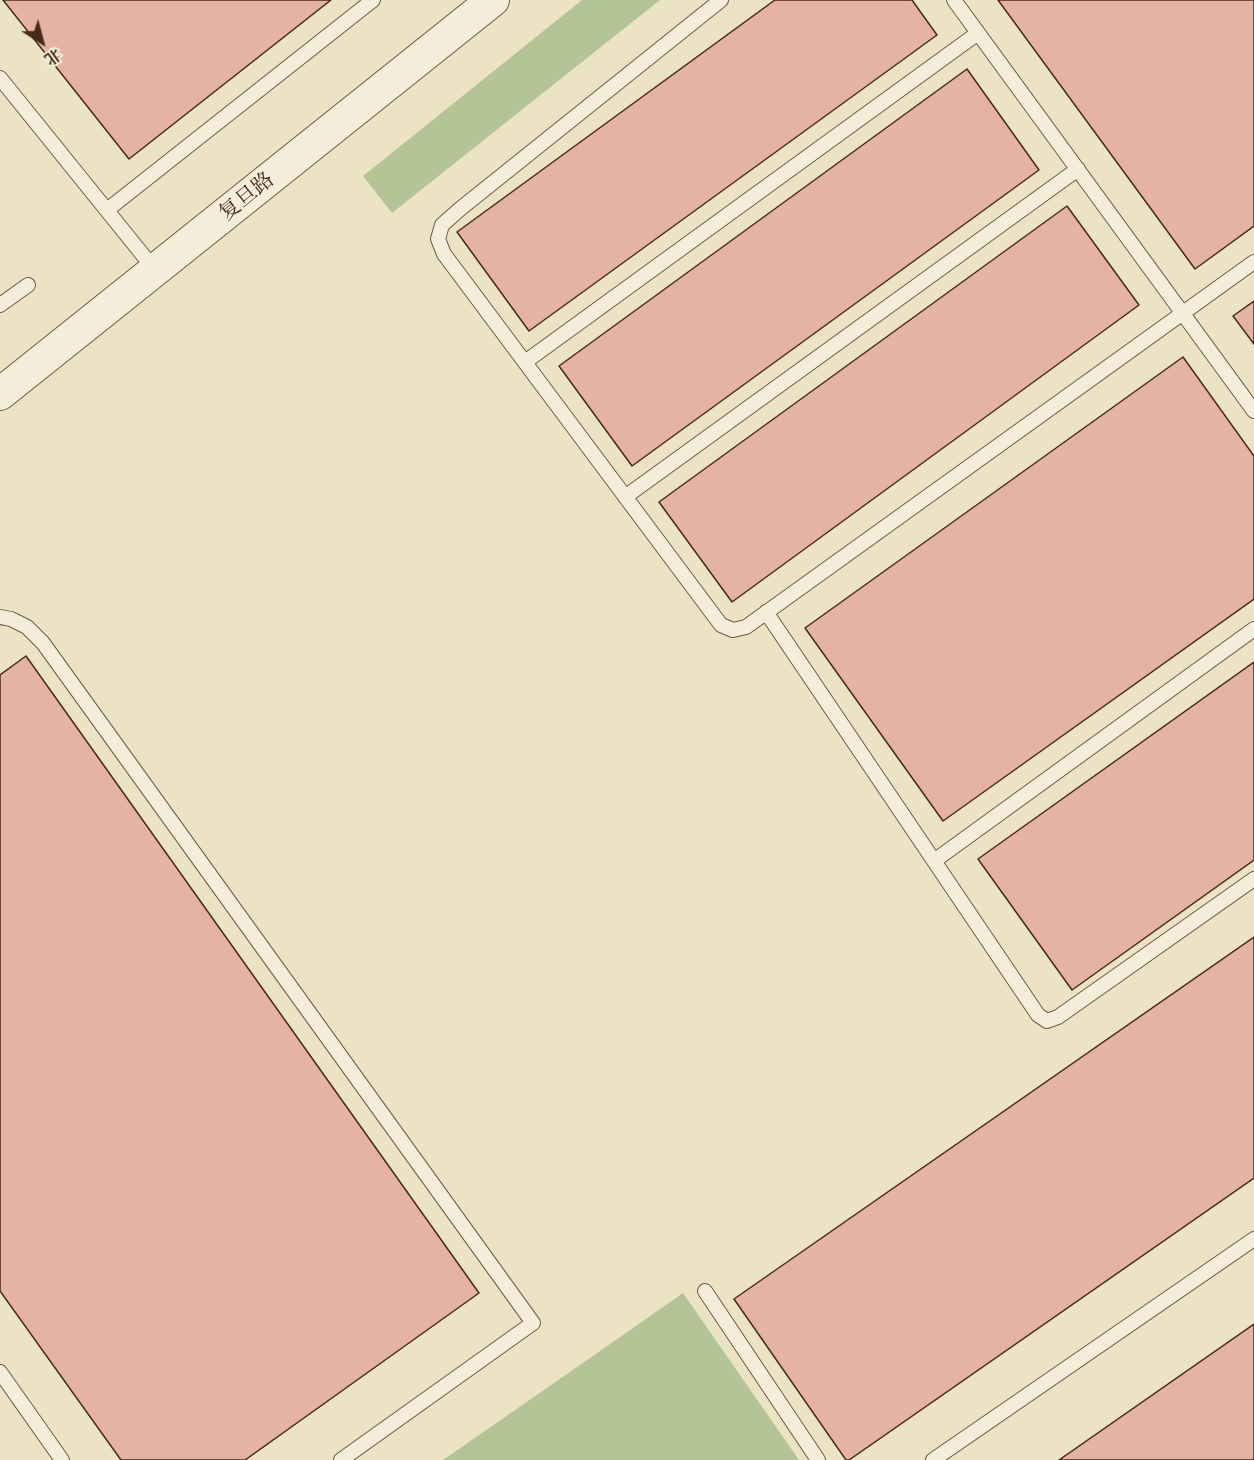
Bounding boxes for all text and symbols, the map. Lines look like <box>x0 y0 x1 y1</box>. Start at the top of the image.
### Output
north arrow <box>12 12 72 72</box>
text: 北 <box>40 44 66 70</box>
street label: 复旦路 <box>215 167 279 227</box>

